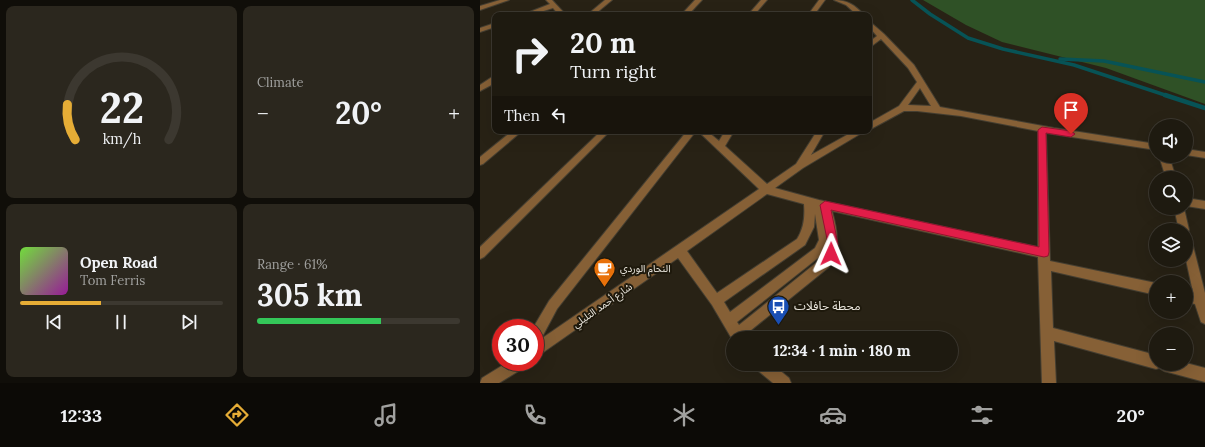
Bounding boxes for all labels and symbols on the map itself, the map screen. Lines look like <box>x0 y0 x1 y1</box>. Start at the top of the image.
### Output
pin <box>1054 93 1088 134</box>
position arrow <box>810 233 852 275</box>
cafe icon: النحام الوردي <box>592 255 618 288</box>
place label: النحام الوردي <box>620 262 671 277</box>
street label: شارع أحمد التليلي <box>570 280 636 332</box>
bus stop icon: محطة حافلات <box>766 293 792 326</box>
place label: محطة حافلات <box>794 298 860 313</box>
speed limit sign: 30 <box>492 319 544 371</box>

